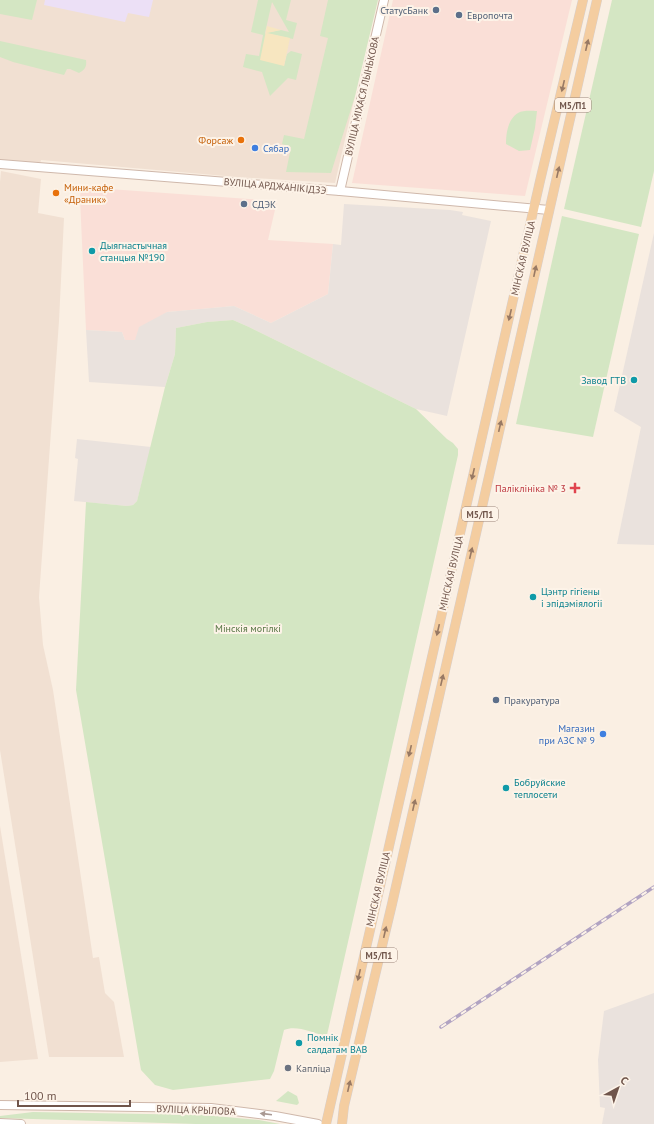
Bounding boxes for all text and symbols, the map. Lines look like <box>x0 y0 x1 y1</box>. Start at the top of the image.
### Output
place label: СтатусБанк <box>380 4 428 17</box>
marker: СтатусБанк <box>431 5 441 15</box>
place label: Европочта <box>467 9 513 22</box>
marker: Европочта <box>454 10 464 20</box>
street label: ВУЛІЦА МІХАСЯ ЛЫНЬКОВА <box>342 35 382 157</box>
one-way arrow <box>584 39 590 52</box>
one-way arrow <box>560 80 566 92</box>
road number: М5/П1 <box>555 98 591 112</box>
place label: Форсаж <box>198 134 233 147</box>
marker: Форсаж <box>236 135 246 145</box>
place label: Сябар <box>263 142 289 155</box>
marker: Сябар <box>250 143 260 153</box>
one-way arrow <box>555 166 561 178</box>
street label: ВУЛІЦА АРДЖАНІКІДЗЭ <box>223 175 327 197</box>
place label: Мини-кафе «Драник» <box>64 181 113 206</box>
marker: Мини-кафе «Драник» <box>51 188 61 198</box>
place label: СДЭК <box>252 198 276 211</box>
marker: СДЭК <box>239 199 249 209</box>
street label: МІНСКАЯ ВУЛІЦА <box>508 219 538 297</box>
place label: Дыягнастычная станцыя №190 <box>100 239 167 264</box>
marker: Дыягнастычная станцыя №190 <box>87 246 97 256</box>
one-way arrow <box>533 265 539 278</box>
one-way arrow <box>507 309 513 321</box>
place label: Завод ГТВ <box>581 374 626 387</box>
marker: Завод ГТВ <box>629 375 639 385</box>
one-way arrow <box>497 420 503 432</box>
one-way arrow <box>470 468 476 481</box>
place label: Паліклініка № 3 <box>495 482 566 495</box>
marker: Паліклініка № 3 <box>569 482 581 494</box>
road number: М5/П1 <box>462 507 498 521</box>
street label: МІНСКАЯ ВУЛІЦА <box>436 534 466 612</box>
one-way arrow <box>469 547 475 559</box>
place label: Цэнтр гігіены і эпідэміялогіі <box>541 585 602 610</box>
marker: Цэнтр гігіены і эпідэміялогіі <box>528 592 538 602</box>
park label: Мінскія могілкі <box>215 622 281 635</box>
one-way arrow <box>434 623 440 636</box>
one-way arrow <box>440 673 446 686</box>
place label: Пракуратура <box>504 694 560 707</box>
marker: Пракуратура <box>491 695 501 705</box>
place label: Магазин при АЗС № 9 <box>539 722 595 747</box>
marker: Магазин при АЗС № 9 <box>598 729 608 739</box>
one-way arrow <box>406 745 412 758</box>
place label: Бобруйские теплосети <box>514 776 565 801</box>
marker: Бобруйские теплосети <box>501 783 511 793</box>
one-way arrow <box>411 799 417 811</box>
street label: МІНСКАЯ ВУЛІЦА <box>363 850 393 928</box>
one-way arrow <box>382 926 388 938</box>
road number: М5/П1 <box>361 948 397 962</box>
one-way arrow <box>355 969 361 982</box>
place label: Помнік салдатам ВАВ <box>307 1031 368 1056</box>
marker: Помнік салдатам ВАВ <box>294 1038 304 1048</box>
place label: Капліца <box>296 1062 331 1075</box>
marker: Капліца <box>283 1063 293 1073</box>
north arrow <box>598 1068 638 1108</box>
text: С <box>618 1073 631 1088</box>
one-way arrow <box>346 1080 352 1092</box>
scale bar <box>18 1082 130 1108</box>
text: 100 m <box>24 1088 57 1103</box>
street label: ВУЛІЦА КРЫЛОВА <box>156 1102 236 1118</box>
one-way arrow <box>260 1111 272 1118</box>

